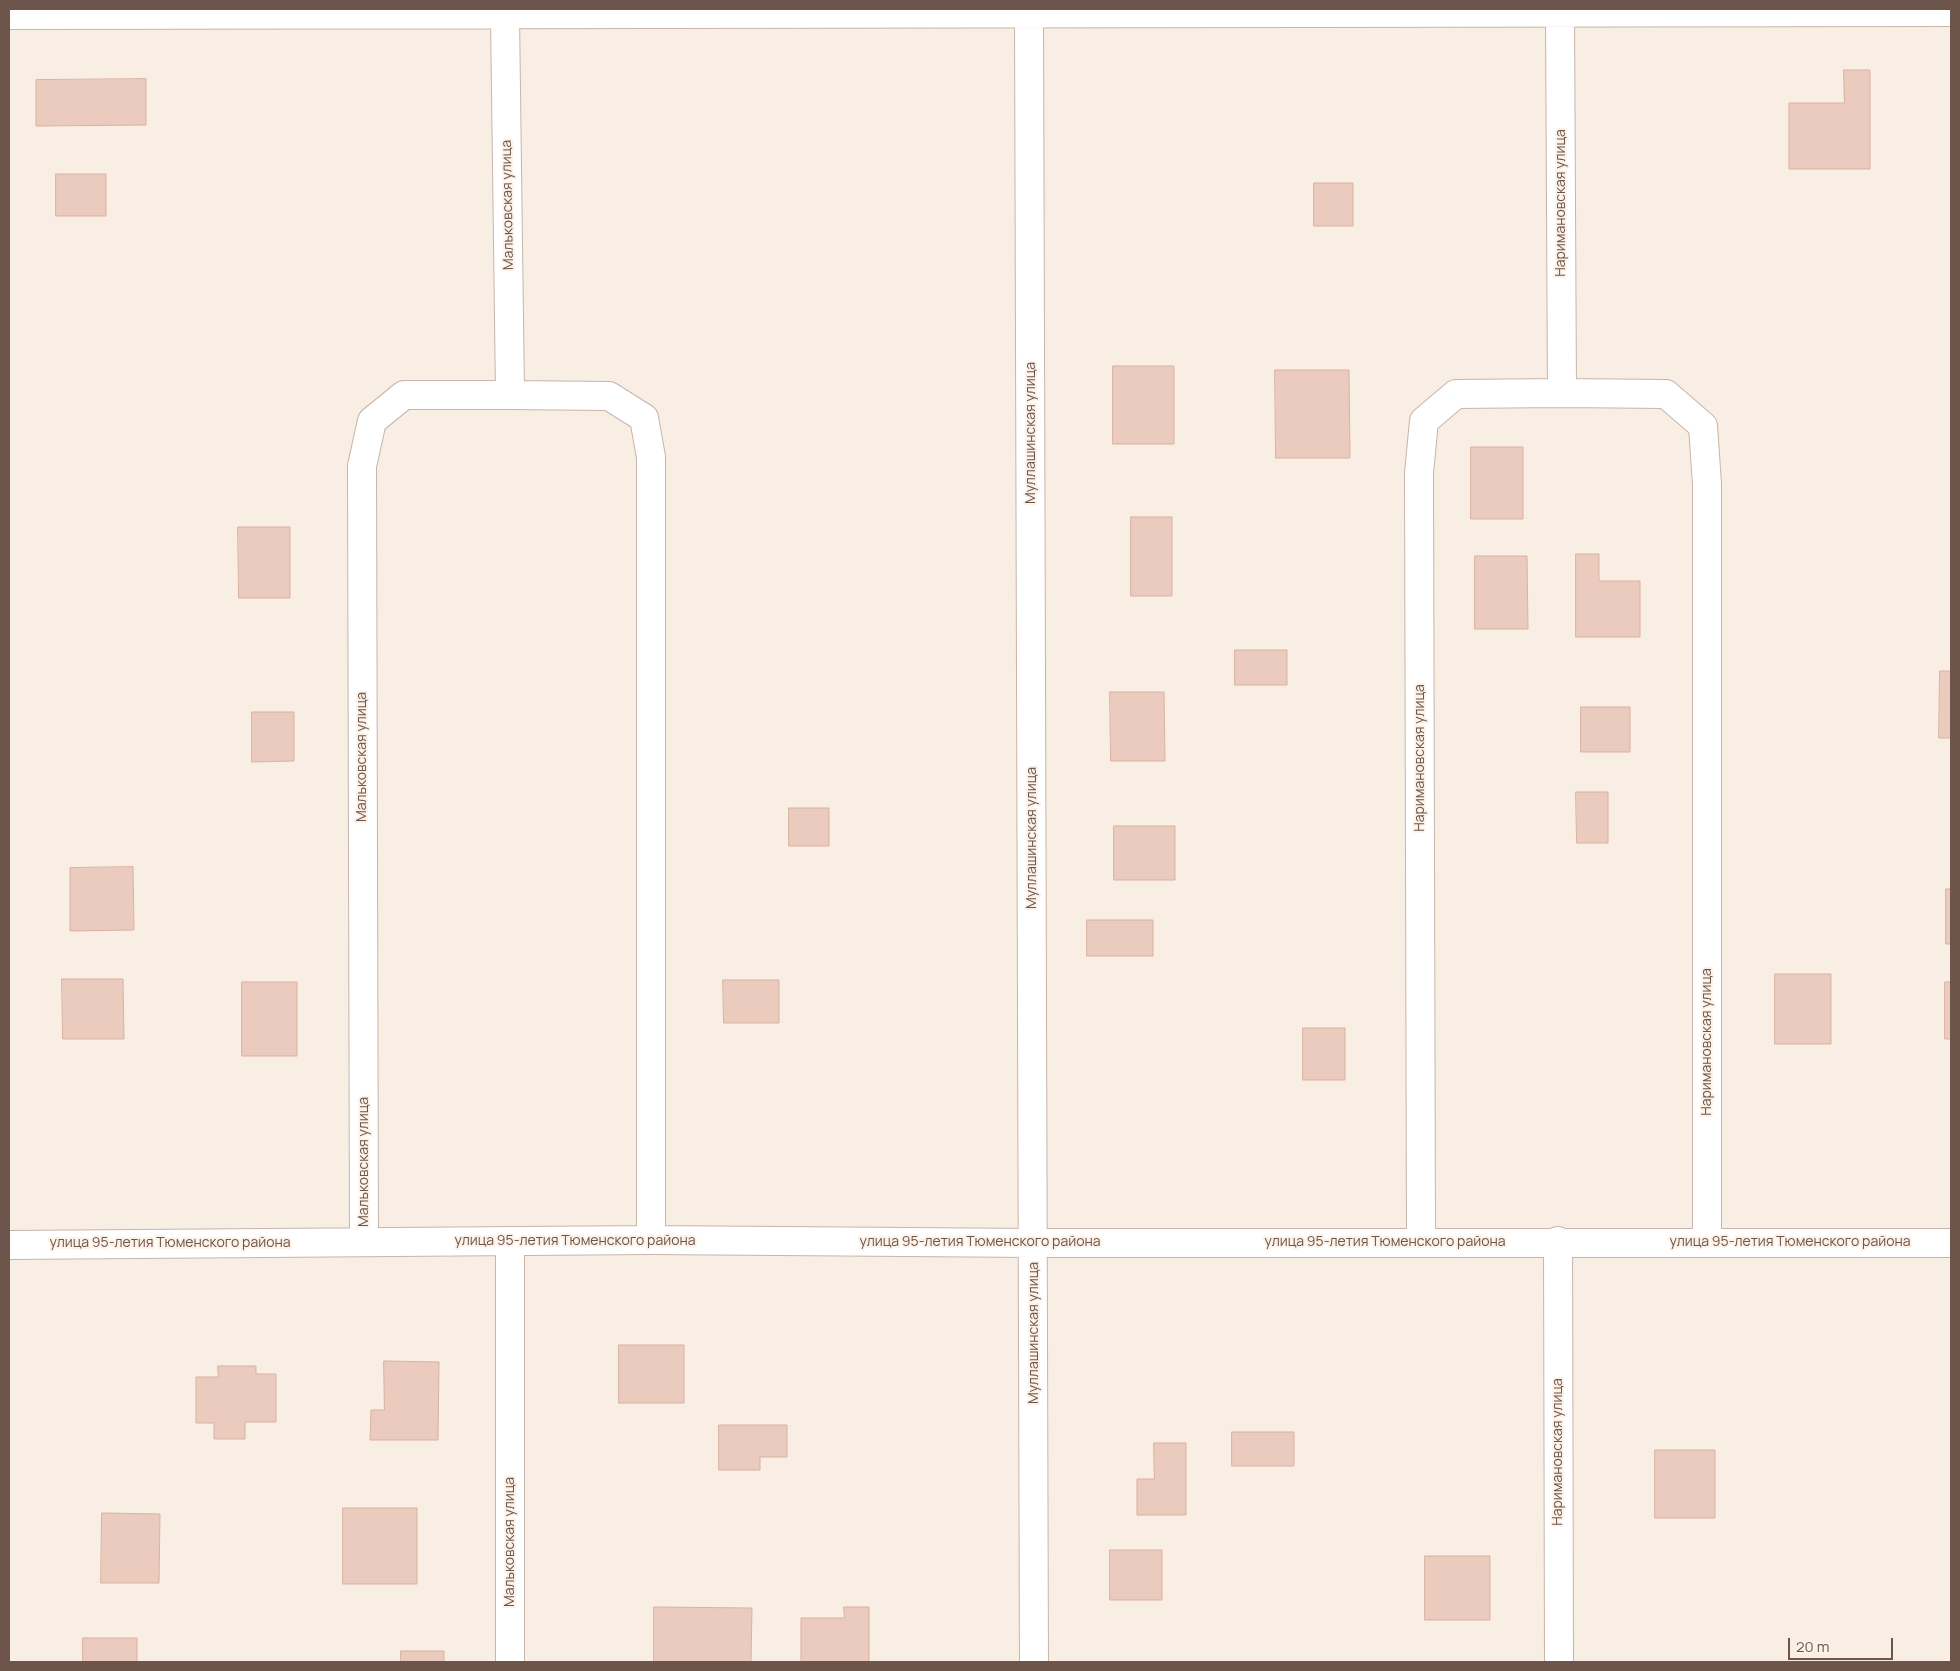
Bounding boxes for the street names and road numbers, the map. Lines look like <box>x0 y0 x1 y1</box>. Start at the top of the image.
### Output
street label: Наримановская улица <box>1553 129 1569 277</box>
street label: Мальковская улица <box>498 140 518 270</box>
street label: Муллашинская улица <box>1023 362 1039 504</box>
street label: Наримановская улица <box>1412 684 1428 832</box>
street label: Мальковская улица <box>354 692 370 822</box>
street label: Муллашинская улица <box>1024 767 1040 909</box>
street label: Наримановская улица <box>1699 968 1715 1116</box>
street label: Мальковская улица <box>356 1097 372 1227</box>
street label: улица 95-летия Тюменского района <box>455 1233 695 1249</box>
street label: улица 95-летия Тюменского района <box>860 1234 1100 1250</box>
street label: улица 95-летия Тюменского района <box>1265 1234 1505 1250</box>
street label: улица 95-летия Тюменского района <box>1670 1234 1910 1250</box>
street label: улица 95-летия Тюменского района <box>50 1235 290 1251</box>
street label: Муллашинская улица <box>1026 1262 1042 1404</box>
street label: Наримановская улица <box>1550 1378 1566 1526</box>
street label: Мальковская улица <box>502 1477 518 1607</box>

